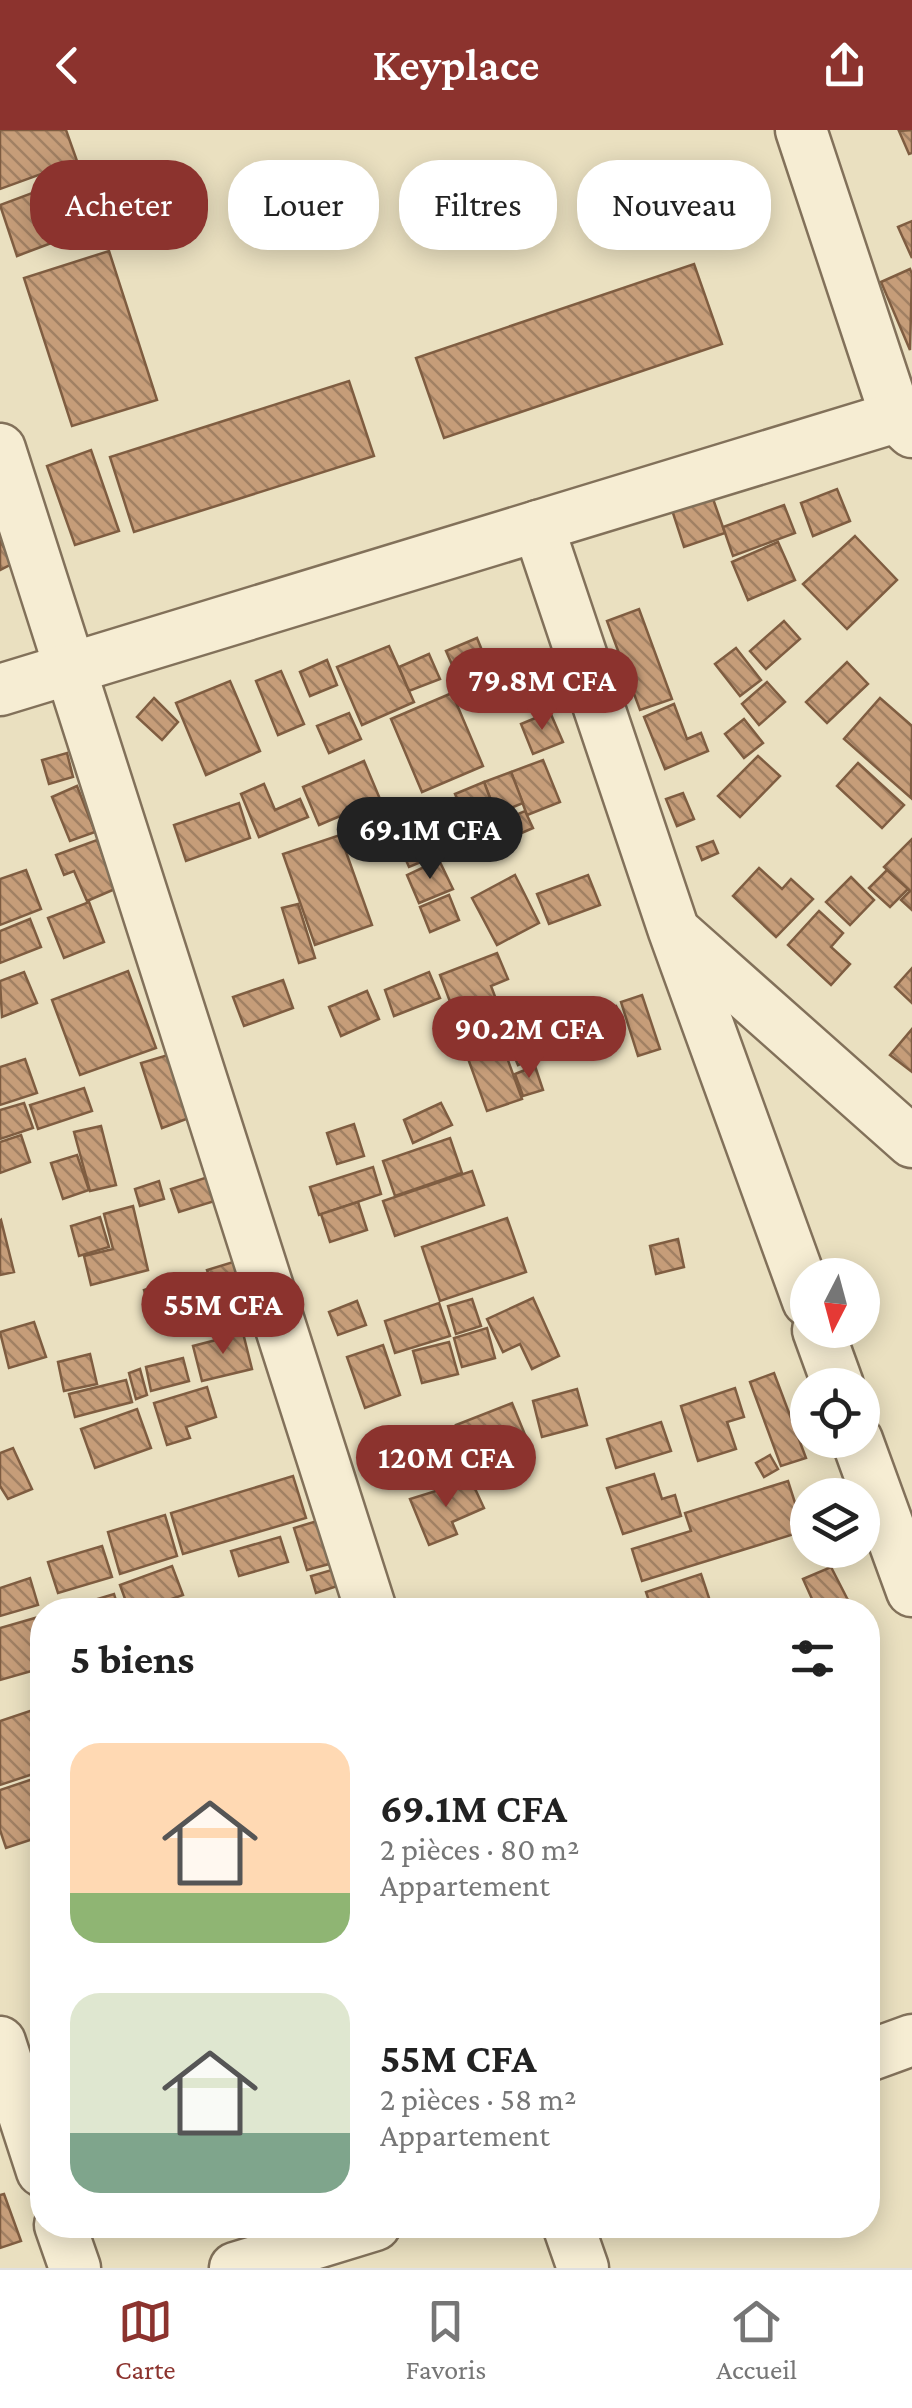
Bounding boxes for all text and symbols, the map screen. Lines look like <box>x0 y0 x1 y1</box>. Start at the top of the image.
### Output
icon: back <box>40 38 95 93</box>
icon: share <box>817 38 872 93</box>
text: Keyplace <box>372 40 540 90</box>
chip: Acheter <box>30 160 208 250</box>
chip: Louer <box>228 160 379 250</box>
chip: Filtres <box>399 160 557 250</box>
chip: Nouveau <box>577 160 771 250</box>
pin: 79.8M CFA <box>428 648 656 733</box>
text: 79.8M CFA <box>468 662 616 698</box>
pin: 69.1M CFA <box>316 797 544 882</box>
text: 69.1M CFA <box>359 811 501 847</box>
pin: 90.2M CFA <box>415 996 643 1081</box>
text: 90.2M CFA <box>454 1010 604 1046</box>
north arrow <box>790 1258 880 1348</box>
map controls <box>790 1258 880 1568</box>
pin: 55M CFA <box>131 1272 315 1357</box>
text: 55M CFA <box>163 1286 283 1322</box>
button: locate <box>790 1368 880 1458</box>
pin: 120M CFA <box>343 1425 549 1510</box>
text: 120M CFA <box>378 1439 514 1475</box>
button: layers <box>790 1478 880 1568</box>
icon: filters <box>785 1631 840 1686</box>
text: 5 biens <box>70 1635 194 1682</box>
icon: home <box>150 1783 270 1903</box>
text: 69.1M CFA <box>380 1784 567 1831</box>
text: 2 pièces · 80 m² <box>380 1831 579 1867</box>
text: Appartement <box>380 1867 550 1903</box>
icon: home <box>150 2033 270 2153</box>
text: 55M CFA <box>380 2034 537 2081</box>
text: 2 pièces · 58 m² <box>380 2081 576 2117</box>
text: Appartement <box>380 2117 550 2153</box>
tab: Carte <box>115 2294 176 2385</box>
tab: Favoris <box>406 2294 486 2385</box>
tab: Accueil <box>716 2294 797 2385</box>

